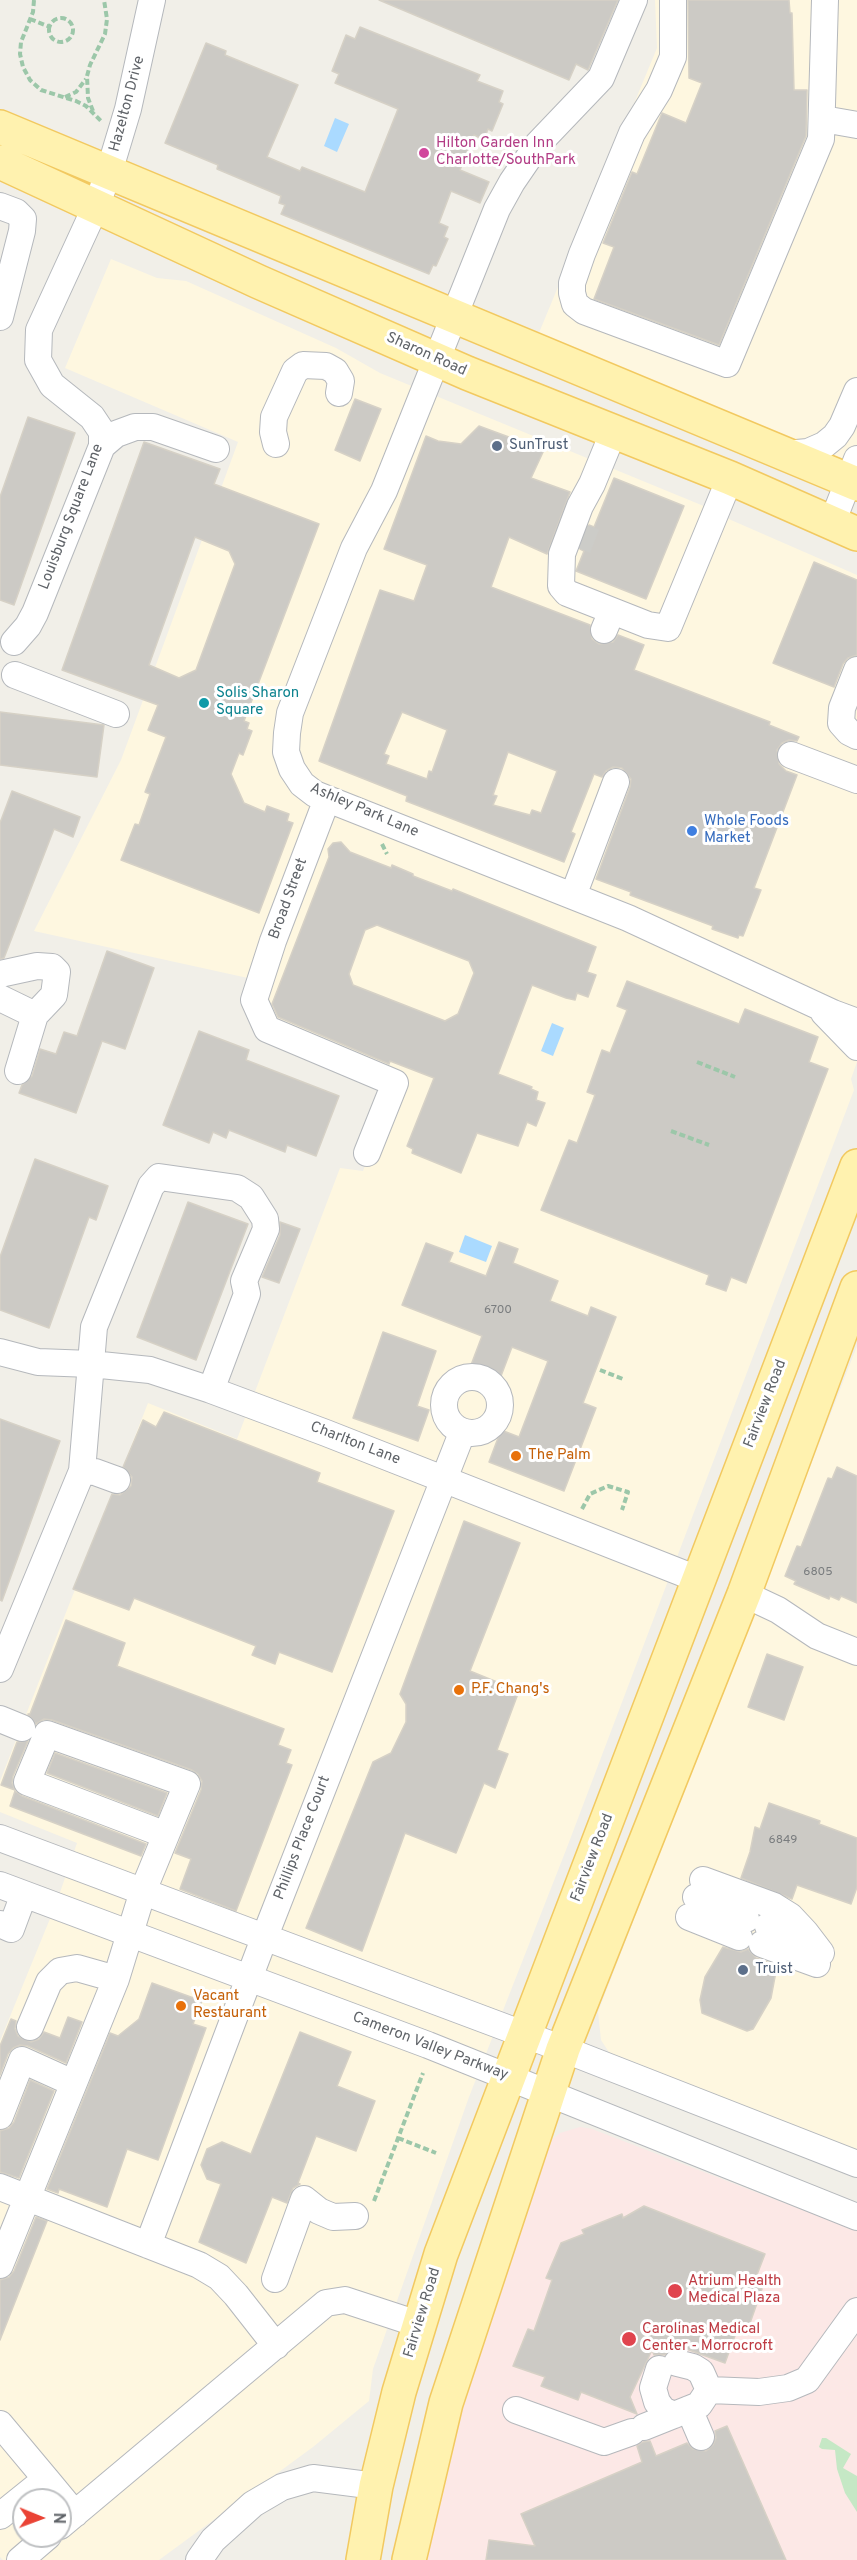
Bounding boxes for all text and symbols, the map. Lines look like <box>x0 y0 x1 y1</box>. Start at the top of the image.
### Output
street label: Hazelton Drive <box>107 54 149 154</box>
place label: Hilton Garden Inn Charlotte/SouthPark <box>436 135 576 170</box>
marker: Hilton Garden Inn Charlotte/SouthPark <box>417 146 431 160</box>
street label: Sharon Road <box>383 329 469 381</box>
place label: SunTrust <box>509 437 568 455</box>
marker: SunTrust <box>490 439 504 453</box>
street label: Louisburg Square Lane <box>36 442 108 592</box>
place label: Solis Sharon Square <box>216 685 299 720</box>
marker: Solis Sharon Square <box>197 696 211 710</box>
street label: Ashley Park Lane <box>307 780 421 842</box>
place label: Whole Foods Market <box>704 813 789 848</box>
marker: Whole Foods Market <box>685 824 699 838</box>
street label: Broad Street <box>266 856 312 942</box>
house number: 6700 <box>484 1304 512 1318</box>
street label: Fairview Road <box>741 1357 791 1451</box>
street label: Charlton Lane <box>307 1419 403 1469</box>
place label: The Palm <box>528 1447 591 1465</box>
marker: The Palm <box>509 1449 523 1463</box>
house number: 6805 <box>803 1566 833 1580</box>
place label: P.F. Chang's <box>471 1681 550 1699</box>
marker: P.F. Chang's <box>452 1683 466 1697</box>
street label: Phillips Place Court <box>271 1773 335 1903</box>
street label: Fairview Road <box>568 1811 618 1905</box>
house number: 6849 <box>769 1834 797 1848</box>
place label: Truist <box>755 1961 793 1979</box>
marker: Truist <box>736 1963 750 1977</box>
place label: Vacant Restaurant <box>193 1988 267 2023</box>
marker: Vacant Restaurant <box>174 1999 188 2013</box>
street label: Cameron Valley Parkway <box>350 2009 510 2085</box>
street label: Fairview Road <box>401 2266 445 2360</box>
place label: Atrium Health Medical Plaza <box>688 2273 782 2308</box>
marker: Atrium Health Medical Plaza <box>666 2282 684 2300</box>
place label: Carolinas Medical Center - Morrocroft <box>642 2321 773 2356</box>
marker: Carolinas Medical Center - Morrocroft <box>620 2330 638 2348</box>
north arrow <box>12 2488 72 2548</box>
text: N <box>48 2512 68 2524</box>

